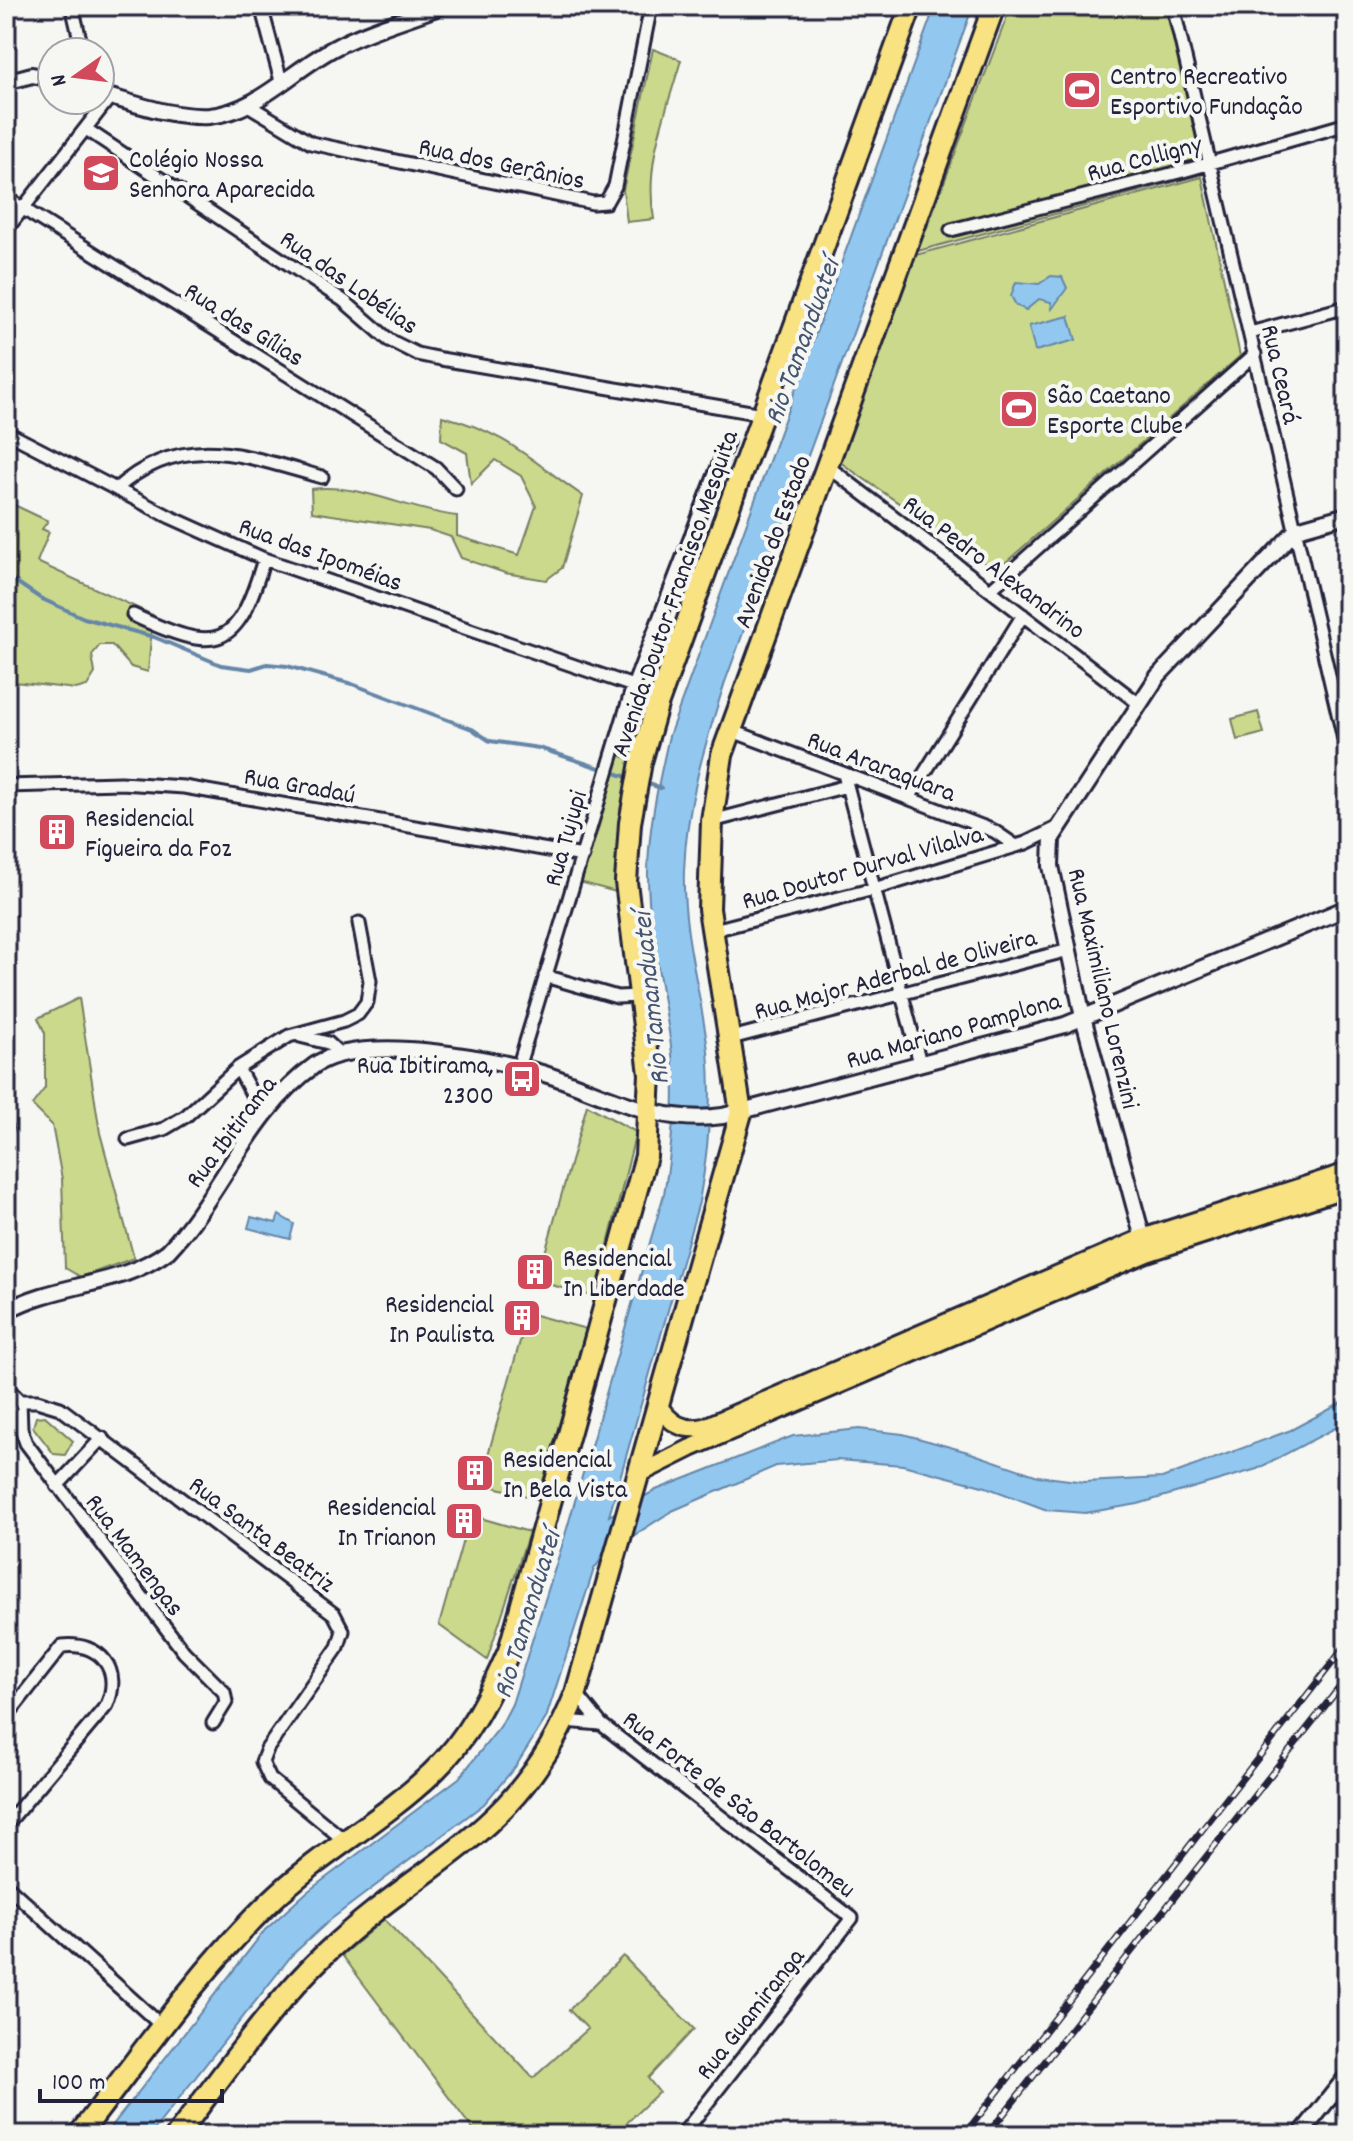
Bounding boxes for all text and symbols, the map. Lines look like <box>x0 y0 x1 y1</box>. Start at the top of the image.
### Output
north arrow <box>36 36 116 116</box>
place label: Centro Recreativo Esportivo Fundação <box>1110 60 1303 127</box>
sports icon: Centro Recreativo Esportivo Fundação <box>1061 69 1103 111</box>
text: N <box>44 71 76 89</box>
street label: Rua Colligny <box>1083 127 1207 193</box>
street label: Rua dos Gerânios <box>415 130 588 201</box>
place label: Colégio Nossa Senhora Aparecida <box>129 143 315 210</box>
school or university icon: Colégio Nossa Senhora Aparecida <box>80 152 122 194</box>
street label: Rua das Lobélias <box>271 222 425 345</box>
water label: Rio Tamanduateí <box>756 248 855 431</box>
street label: Rua das Gílias <box>176 274 310 378</box>
street label: Rua Ceará <box>1249 321 1308 428</box>
place label: São Caetano Esporte Clube <box>1047 379 1183 446</box>
sports icon: São Caetano Esporte Clube <box>998 388 1040 430</box>
street label: Avenida Doutor Francisco Mesquita <box>603 425 750 762</box>
street label: Avenida do Estado <box>726 451 823 634</box>
street label: Rua Pedro Alexandrino <box>894 488 1092 650</box>
street label: Rua das Ipoméias <box>233 510 407 603</box>
street label: Rua Araraquara <box>801 723 961 814</box>
street label: Rua Gradaú <box>241 759 358 815</box>
street label: Rua Tujupi <box>536 786 599 891</box>
place label: Residencial Figueira da Foz <box>85 802 231 869</box>
building icon: Residencial Figueira da Foz <box>36 811 78 853</box>
street label: Rua Doutor Durval Vilalva <box>738 817 989 922</box>
street label: Rua Maximiliano Lorenzini <box>1056 865 1147 1113</box>
water label: Rio Tamanduateí <box>624 903 683 1087</box>
street label: Rua Major Aderbal de Oliveira <box>751 921 1042 1032</box>
street label: Rua Mariano Pamplona <box>842 984 1066 1081</box>
place label: Rua Ibitirama, 2300 <box>357 1049 494 1116</box>
bus stop icon: Rua Ibitirama, 2300 <box>501 1058 543 1100</box>
street label: Rua Ibitirama <box>178 1068 288 1197</box>
place label: Residencial In Liberdade <box>563 1242 685 1309</box>
building icon: Residencial In Liberdade <box>514 1251 556 1293</box>
place label: Residencial In Paulista <box>385 1288 495 1355</box>
building icon: Residencial In Paulista <box>501 1297 543 1339</box>
place label: Residencial In Bela Vista <box>503 1443 628 1510</box>
building icon: Residencial In Bela Vista <box>454 1452 496 1494</box>
street label: Rua Santa Beatriz <box>180 1468 342 1603</box>
street label: Rua Mamengas <box>75 1487 192 1625</box>
place label: Residencial In Trianon <box>327 1491 436 1558</box>
building icon: Residencial In Trianon <box>443 1500 485 1542</box>
water label: Rio Tamanduateí <box>485 1520 576 1704</box>
street label: Rua Forte de São Bartolomeu <box>613 1703 862 1909</box>
street label: Rua Guamiranga <box>688 1941 816 2089</box>
scale bar <box>40 2053 222 2103</box>
text: 100 m <box>52 2067 105 2101</box>

